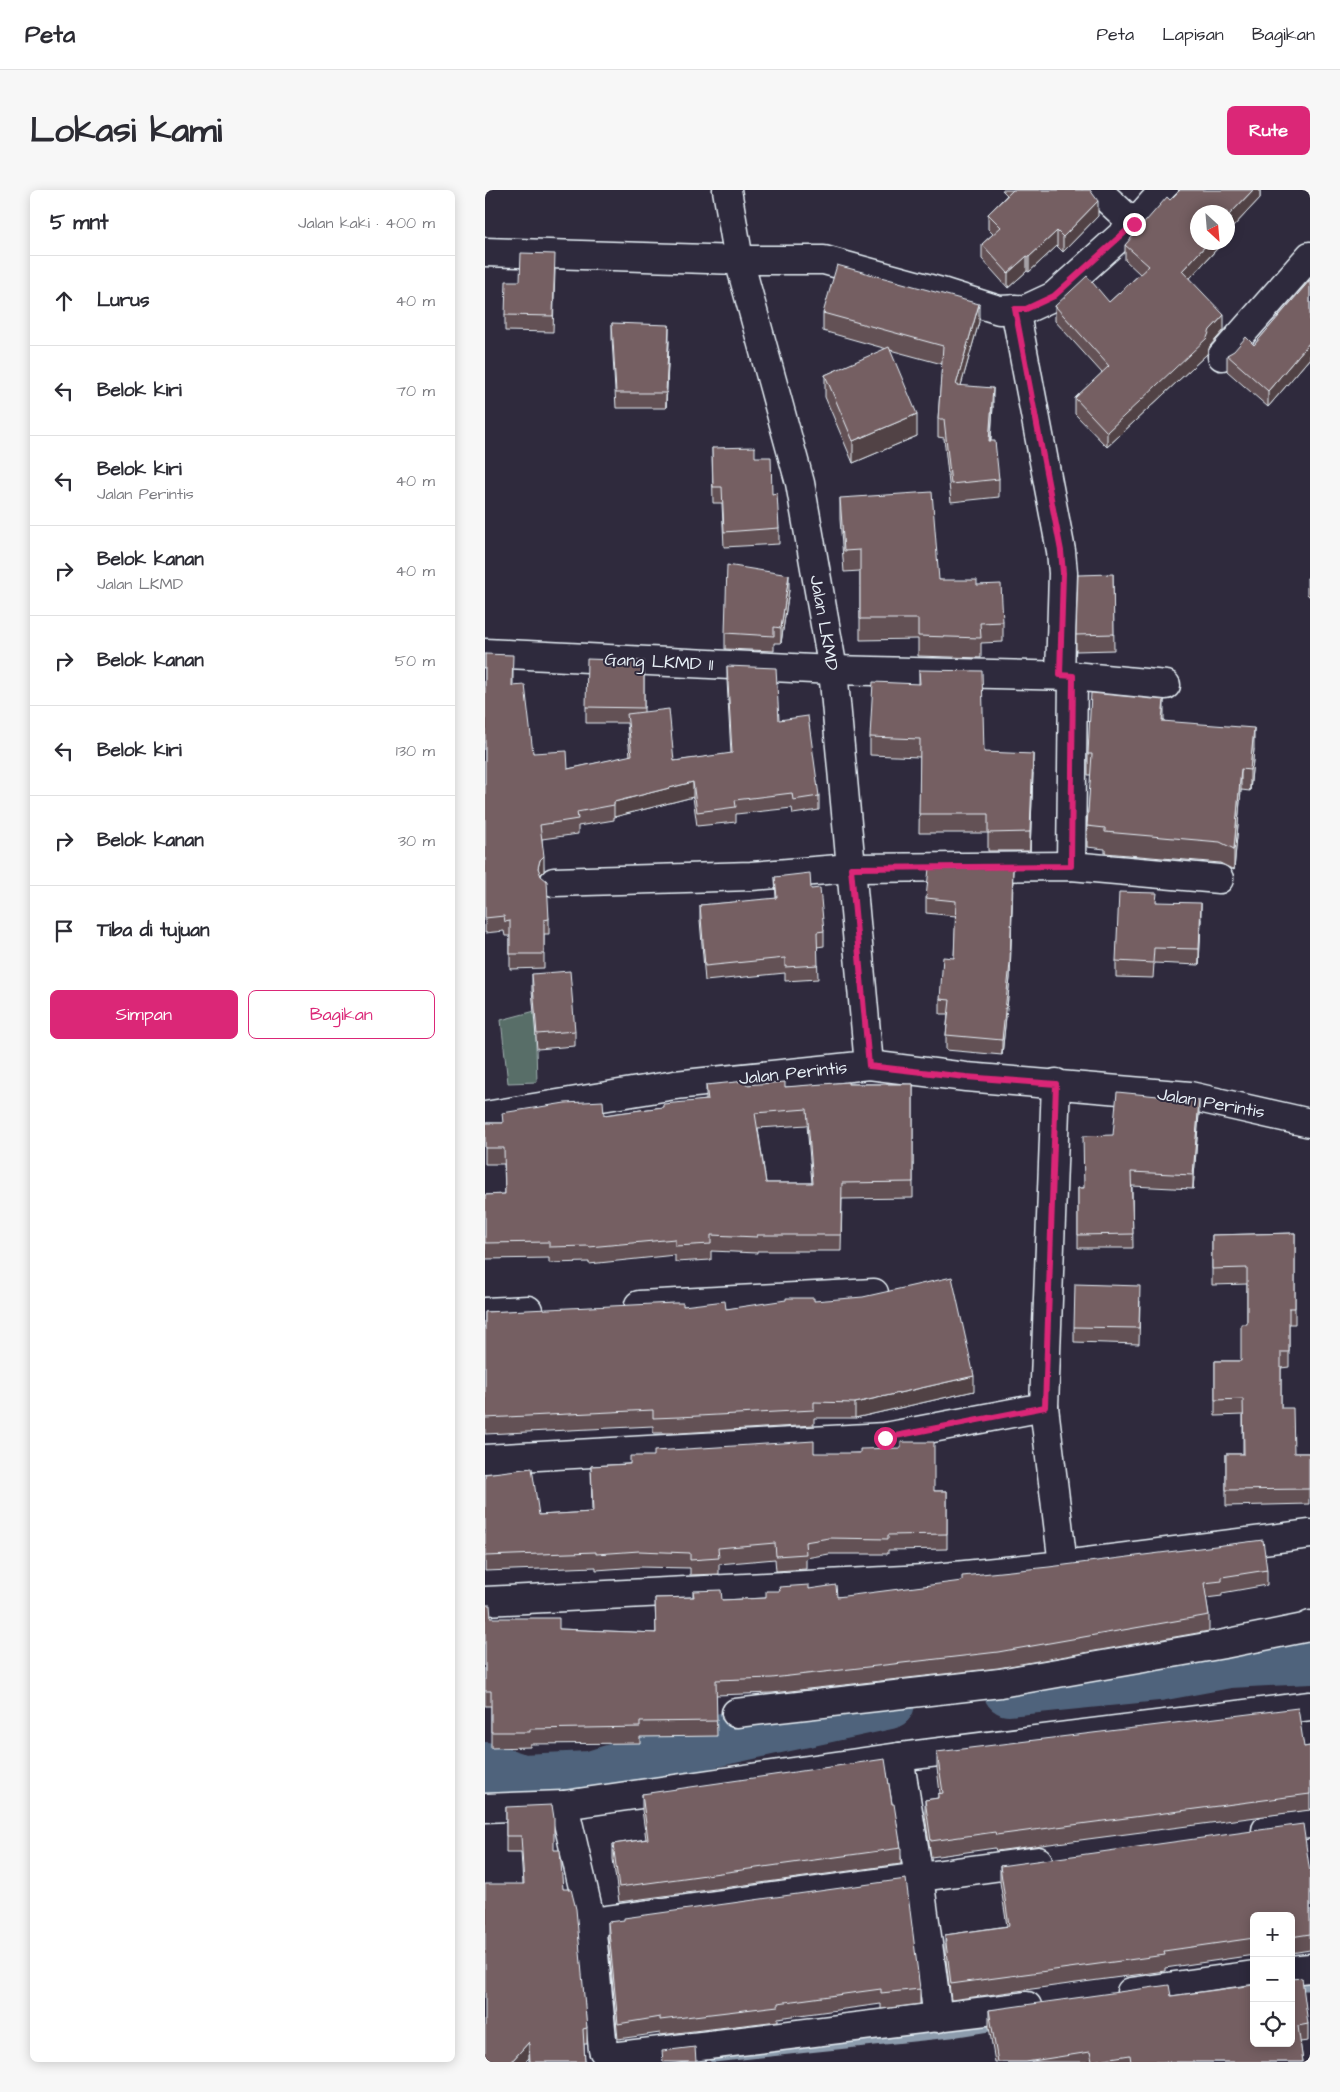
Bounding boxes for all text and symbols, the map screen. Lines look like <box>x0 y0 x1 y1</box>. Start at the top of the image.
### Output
text: Peta <box>25 18 75 52</box>
text: Peta <box>1097 22 1134 47</box>
text: Lapisan <box>1162 22 1224 47</box>
text: Bagikan <box>1252 22 1315 47</box>
text: Lokasi kami <box>30 106 222 155</box>
button: Rute <box>1227 106 1310 155</box>
north arrow <box>1190 205 1235 250</box>
text: 5 mnt <box>50 208 109 237</box>
text: Jalan kaki · 400 m <box>298 212 435 234</box>
route end <box>1123 213 1146 236</box>
icon: ahead <box>50 287 78 315</box>
text: Lurus <box>97 287 149 314</box>
text: 40 m <box>395 290 435 312</box>
icon: left <box>50 377 78 405</box>
text: Belok kiri <box>97 377 182 404</box>
text: 70 m <box>396 380 435 402</box>
text: Belok kiri <box>97 456 182 483</box>
icon: left <box>50 467 78 495</box>
text: 40 m <box>395 470 435 492</box>
text: Jalan Perintis <box>97 483 194 505</box>
text: Belok kanan <box>97 546 204 573</box>
icon: right <box>50 557 78 585</box>
text: 40 m <box>395 560 435 582</box>
text: Jalan LKMD <box>97 573 183 595</box>
street label: Jalan LKMD <box>803 573 845 673</box>
icon: right <box>50 647 78 675</box>
text: Belok kanan <box>97 647 204 674</box>
street label: Gang LKMD 11 <box>604 647 714 678</box>
text: 50 m <box>395 650 435 672</box>
icon: left <box>50 737 78 765</box>
text: Belok kiri <box>97 737 182 764</box>
text: 130 m <box>396 740 435 762</box>
icon: right <box>50 827 78 855</box>
text: Belok kanan <box>97 827 204 854</box>
text: 30 m <box>398 830 435 852</box>
icon: arrive <box>50 917 78 945</box>
text: Tiba di tujuan <box>97 917 209 944</box>
button: Simpan <box>50 990 238 1039</box>
button: Bagikan <box>248 990 435 1039</box>
street label: Jalan Perintis <box>738 1055 848 1091</box>
street label: Jalan Perintis <box>1155 1081 1267 1125</box>
route start <box>874 1427 897 1450</box>
map controls <box>1250 1912 1295 2047</box>
button: + <box>1250 1912 1295 1957</box>
button: − <box>1250 1957 1295 2002</box>
button: locate <box>1250 2002 1295 2047</box>

